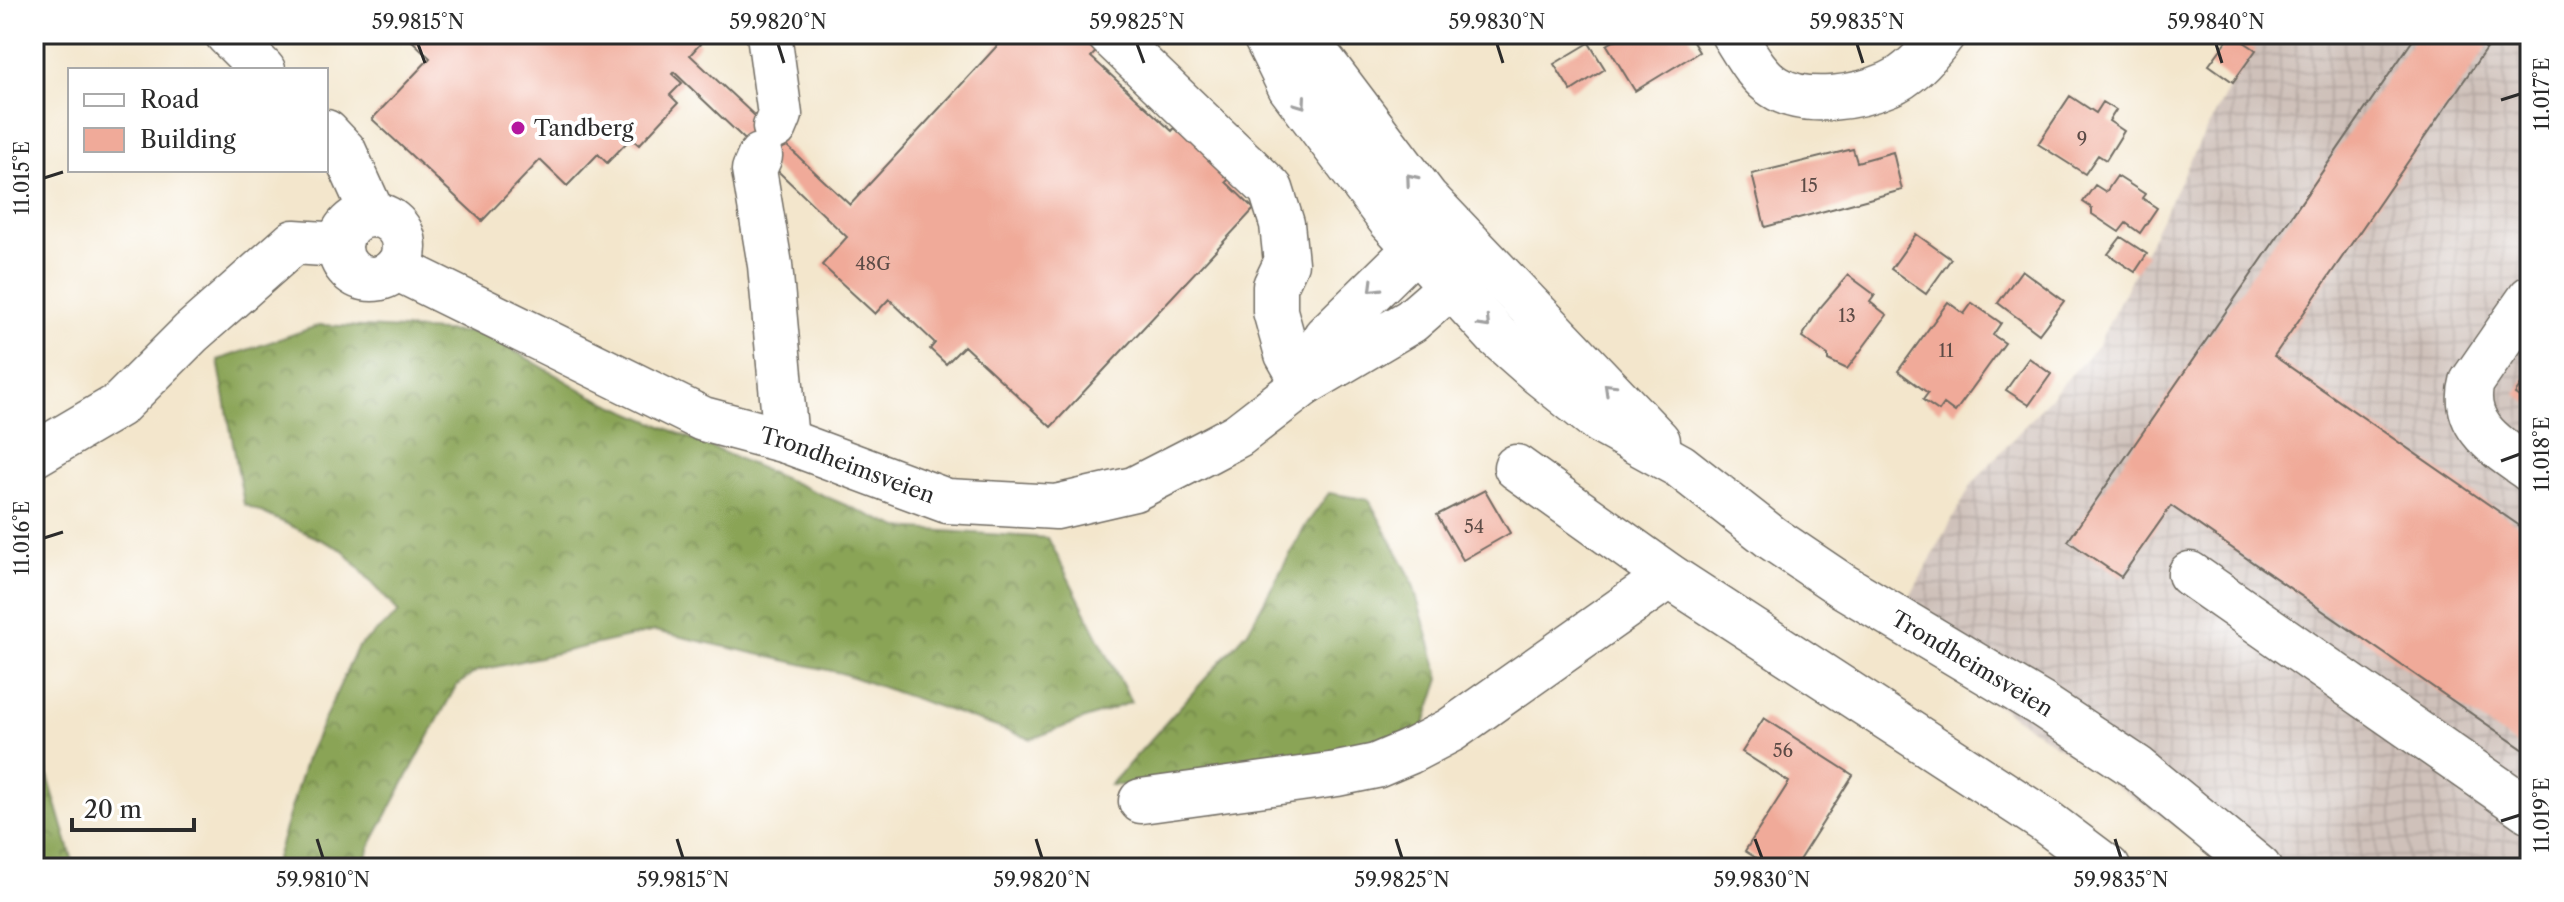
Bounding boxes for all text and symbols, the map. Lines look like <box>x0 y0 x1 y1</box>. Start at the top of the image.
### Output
text: 59.9815°N <box>372 10 464 34</box>
text: 59.9820°N <box>729 10 827 34</box>
text: 59.9825°N <box>1089 10 1185 34</box>
text: 59.9830°N <box>1449 10 1545 34</box>
text: 59.9835°N <box>1810 10 1904 34</box>
text: 59.9840°N <box>2167 10 2265 34</box>
text: 11.017°E <box>2530 57 2554 131</box>
legend <box>68 68 328 172</box>
text: Road <box>140 85 200 114</box>
one-way arrow <box>1291 94 1305 108</box>
place label: Tandberg <box>534 115 634 142</box>
marker: Tandberg <box>509 119 527 137</box>
text: Building <box>140 125 236 154</box>
house number: 9 <box>2077 128 2087 150</box>
text: 11.015°E <box>10 141 34 215</box>
one-way arrow <box>1406 174 1421 189</box>
house number: 15 <box>1800 175 1818 197</box>
house number: 48G <box>855 253 891 275</box>
one-way arrow <box>1369 278 1383 292</box>
house number: 13 <box>1838 305 1856 327</box>
one-way arrow <box>1476 314 1490 328</box>
house number: 11 <box>1938 340 1954 362</box>
one-way arrow <box>1604 382 1618 397</box>
text: 11.018°E <box>2530 416 2554 492</box>
street label: Trondheimsveien <box>757 421 939 509</box>
text: 11.016°E <box>10 501 34 575</box>
house number: 54 <box>1464 516 1484 538</box>
street label: Trondheimsveien <box>1886 605 2059 722</box>
house number: 56 <box>1773 740 1793 762</box>
text: 11.019°E <box>2530 778 2554 852</box>
scale bar <box>72 782 194 832</box>
text: 20 m <box>84 795 142 824</box>
text: 59.9810°N <box>276 868 370 892</box>
text: 59.9815°N <box>637 868 729 892</box>
text: 59.9820°N <box>993 868 1091 892</box>
text: 59.9825°N <box>1354 868 1450 892</box>
text: 59.9830°N <box>1714 868 1810 892</box>
text: 59.9835°N <box>2074 868 2168 892</box>

